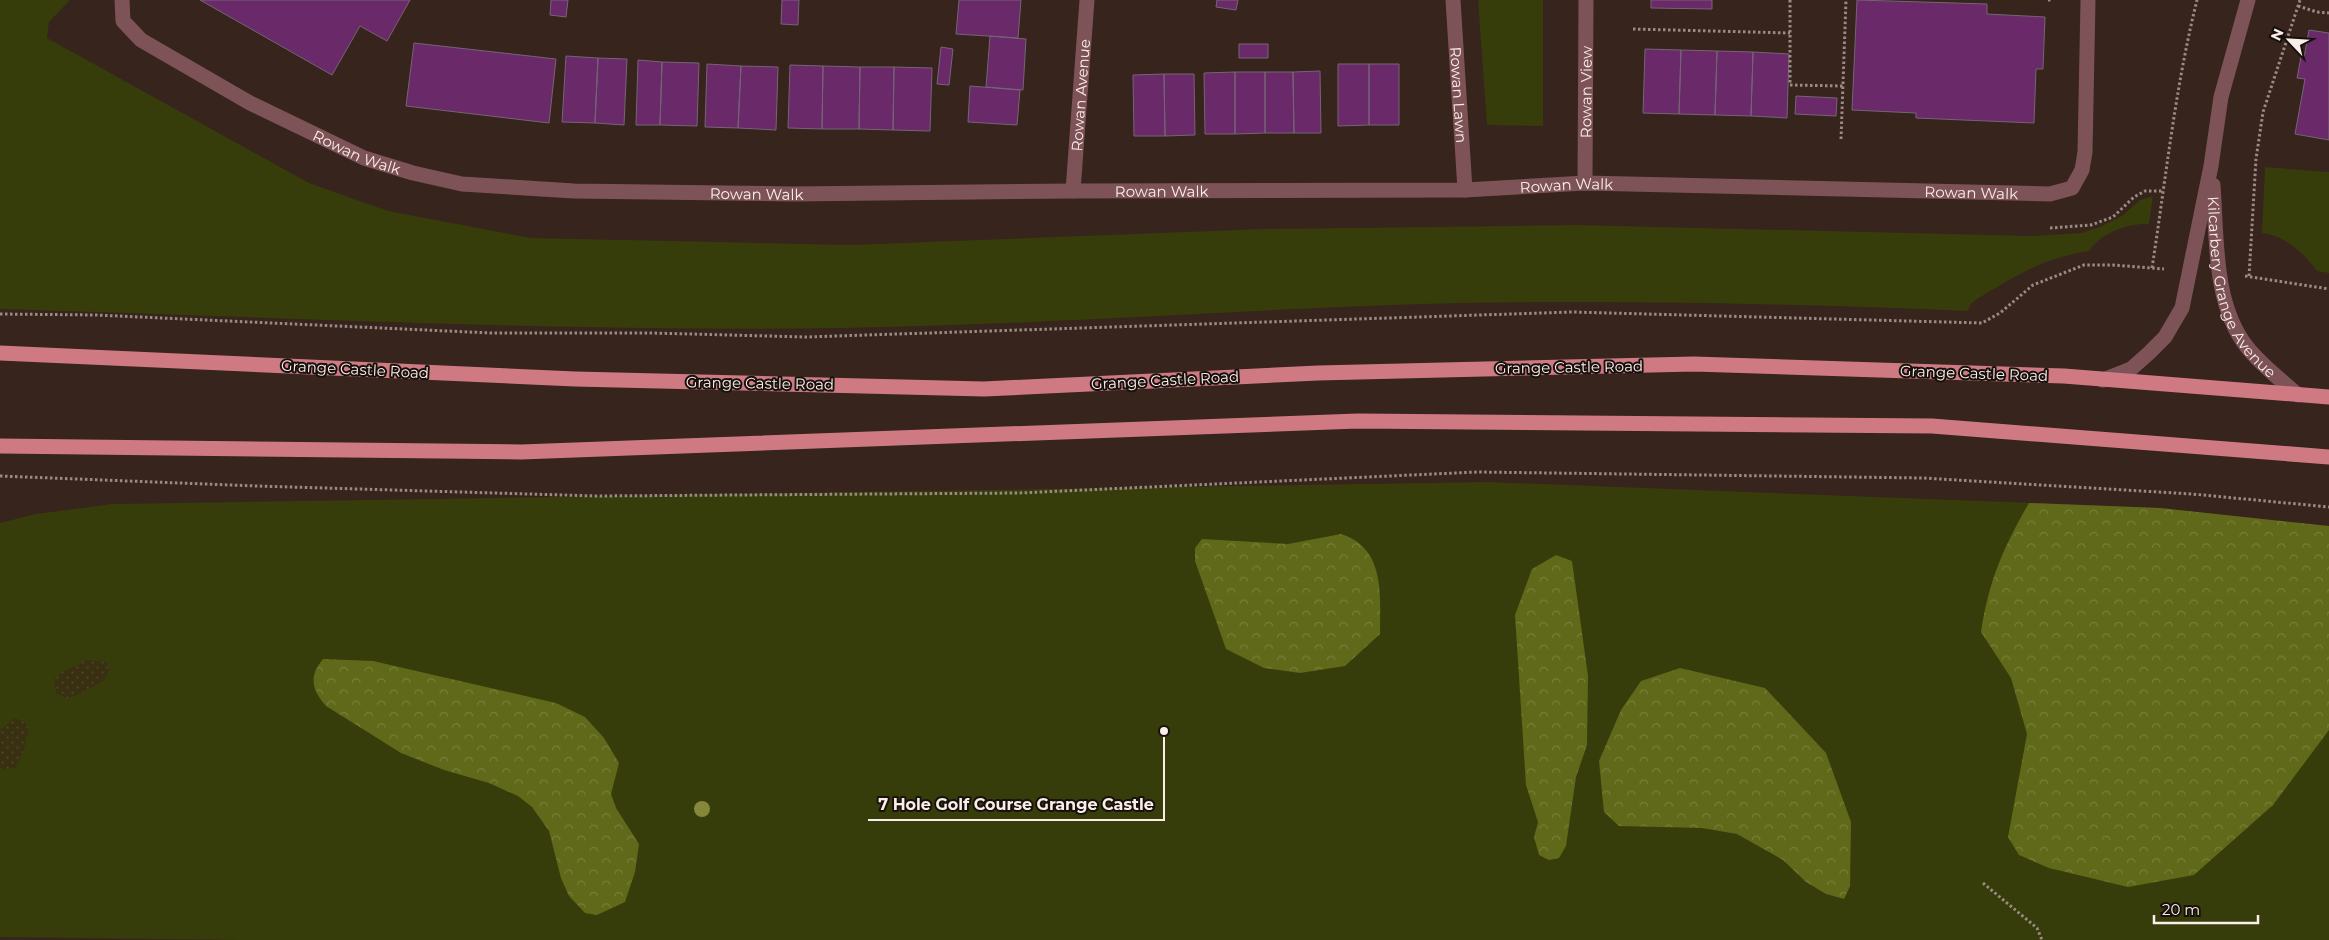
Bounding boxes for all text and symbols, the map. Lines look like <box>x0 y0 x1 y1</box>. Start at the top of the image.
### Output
north arrow <box>2264 15 2314 65</box>
text: N <box>2267 26 2288 43</box>
street label: Rowan Avenue <box>1066 38 1094 152</box>
street label: Rowan View <box>1576 45 1595 138</box>
street label: Rowan Lawn <box>1446 46 1472 144</box>
street label: Rowan Walk <box>310 125 403 178</box>
street label: Rowan Walk <box>1519 173 1613 196</box>
street label: Rowan Walk <box>1115 181 1208 200</box>
street label: Rowan Walk <box>1924 182 2018 203</box>
street label: Rowan Walk <box>710 183 804 204</box>
street label: Kilcarbery Grange Avenue <box>2204 196 2280 381</box>
street label: Grange Castle Road <box>280 356 430 382</box>
street label: Grange Castle Road <box>1495 356 1643 378</box>
street label: Grange Castle Road <box>1900 361 2048 385</box>
street label: Grange Castle Road <box>1090 367 1240 393</box>
street label: Grange Castle Road <box>686 372 834 394</box>
callout: 7 Hole Golf Course Grange Castle <box>868 789 1164 820</box>
text: 7 Hole Golf Course Grange Castle <box>878 795 1154 814</box>
scale bar <box>2154 892 2258 924</box>
text: 20 m <box>2162 900 2200 919</box>

